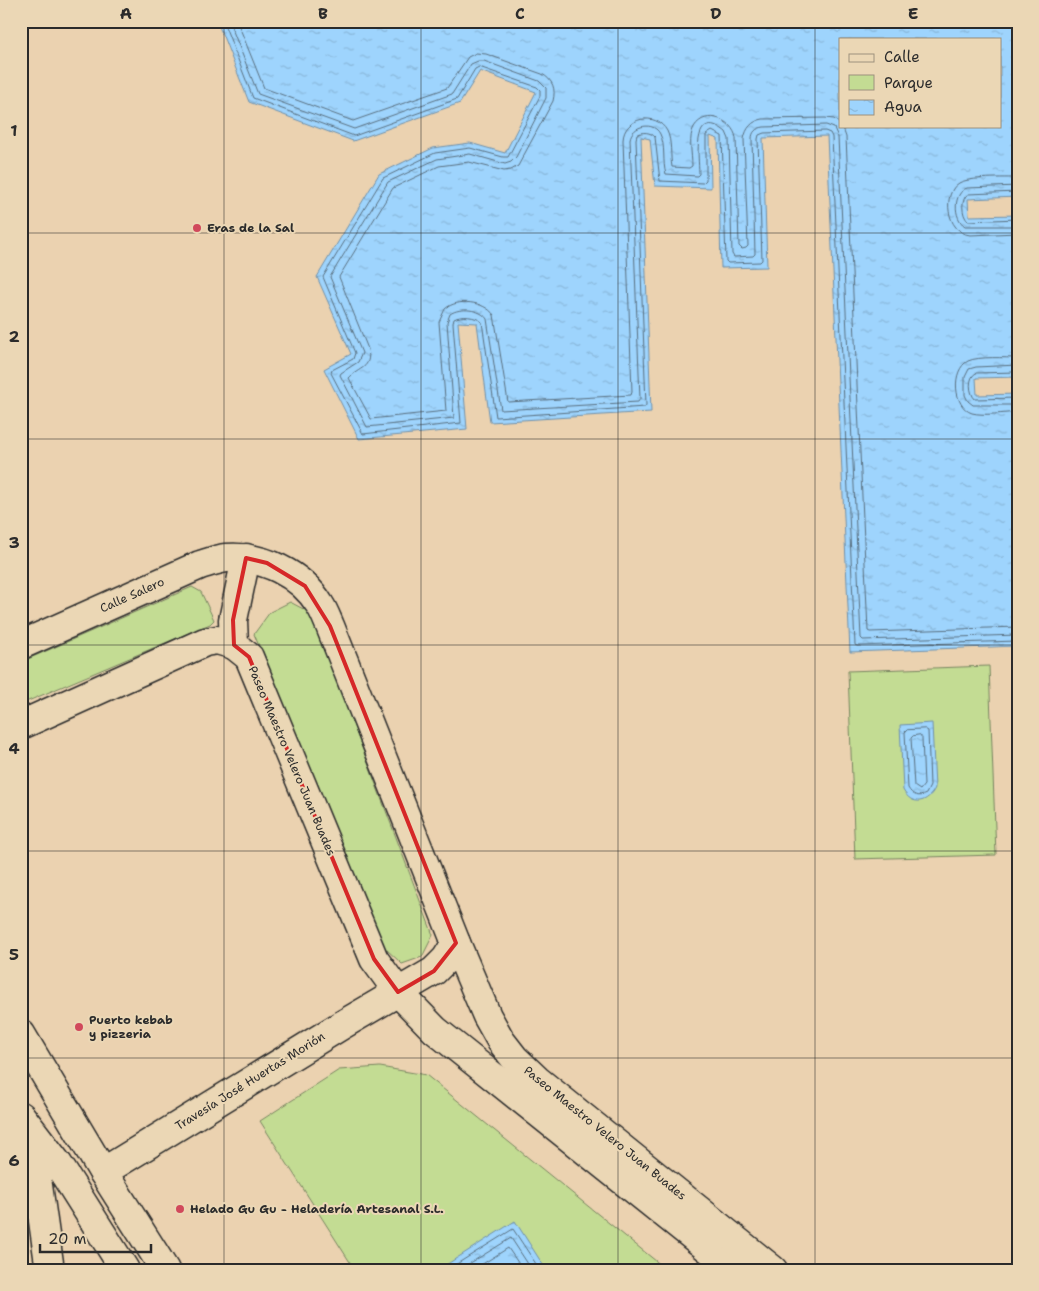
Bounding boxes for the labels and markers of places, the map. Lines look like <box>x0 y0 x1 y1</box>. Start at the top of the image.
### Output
place label: Eras de la Sal <box>207 220 294 236</box>
marker: Eras de la Sal <box>191 222 203 234</box>
place label: Puerto kebab y pizzeria <box>89 1012 173 1042</box>
marker: Puerto kebab y pizzeria <box>73 1021 85 1033</box>
place label: Helado Gu Gu - Heladería Artesanal S.L. <box>190 1201 444 1217</box>
marker: Helado Gu Gu - Heladería Artesanal S.L. <box>174 1203 186 1215</box>

